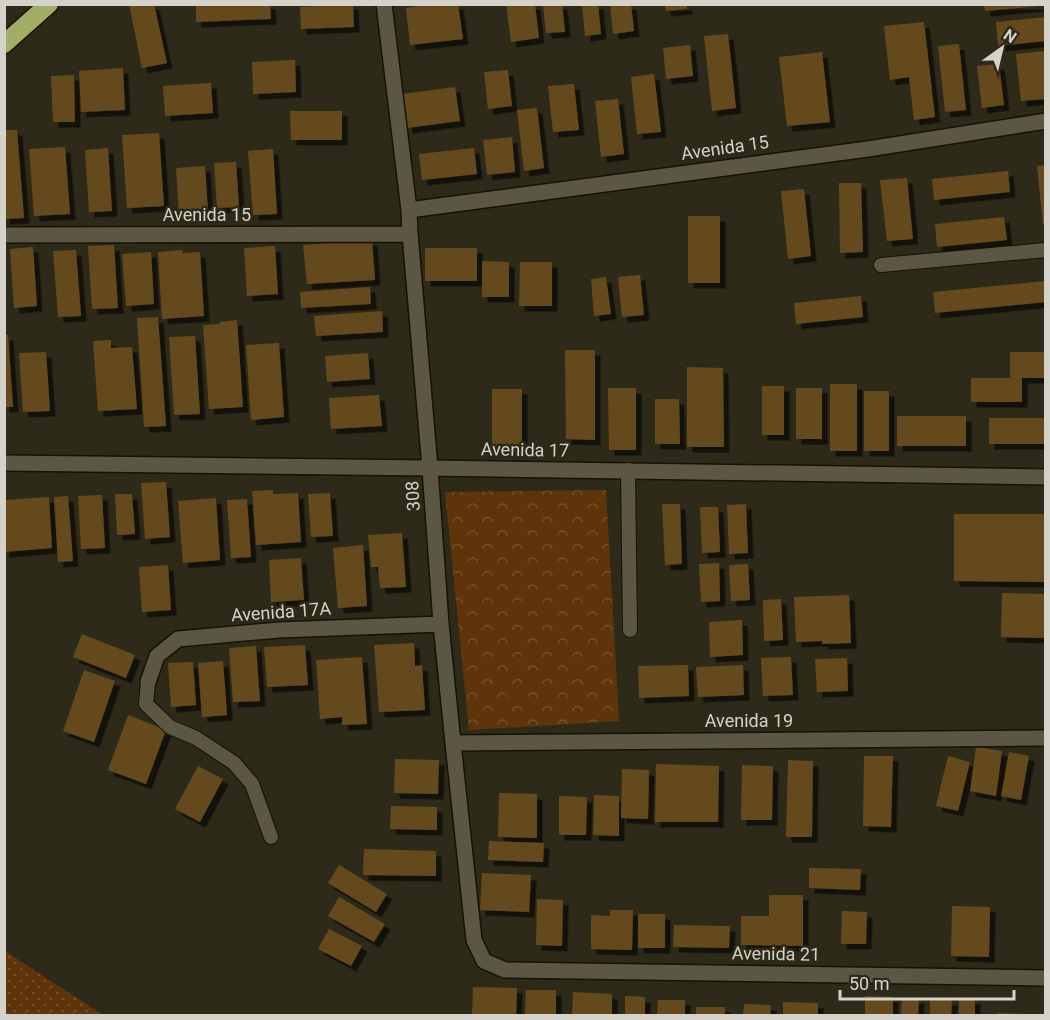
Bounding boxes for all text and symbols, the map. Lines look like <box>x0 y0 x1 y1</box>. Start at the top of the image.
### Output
north arrow <box>972 18 1032 78</box>
text: N <box>1000 25 1020 47</box>
street label: Avenida 15 <box>680 131 770 164</box>
street label: Avenida 15 <box>163 204 251 225</box>
street label: Avenida 17 <box>481 438 569 461</box>
street label: 308 <box>401 480 424 512</box>
street label: Avenida 17A <box>230 598 332 625</box>
street label: Avenida 19 <box>705 710 793 731</box>
street label: Avenida 21 <box>732 942 820 965</box>
scale bar <box>840 963 1014 1001</box>
text: 50 m <box>849 973 889 994</box>

